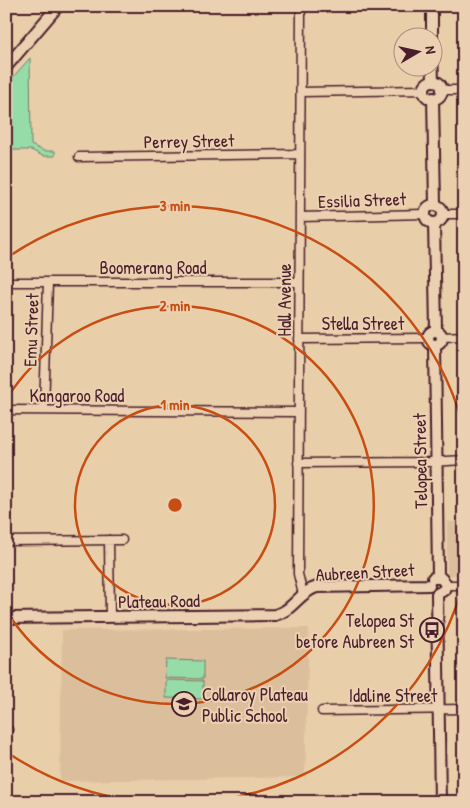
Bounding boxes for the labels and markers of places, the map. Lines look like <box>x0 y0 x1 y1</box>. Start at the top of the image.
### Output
centre of rings <box>166 496 184 514</box>
place label: Telopea St before Aubreen St <box>296 608 415 654</box>
bus stop icon: Telopea St before Aubreen St <box>419 617 445 643</box>
place label: Collaroy Plateau Public School <box>202 682 308 728</box>
school or university icon: Collaroy Plateau Public School <box>171 691 197 717</box>

